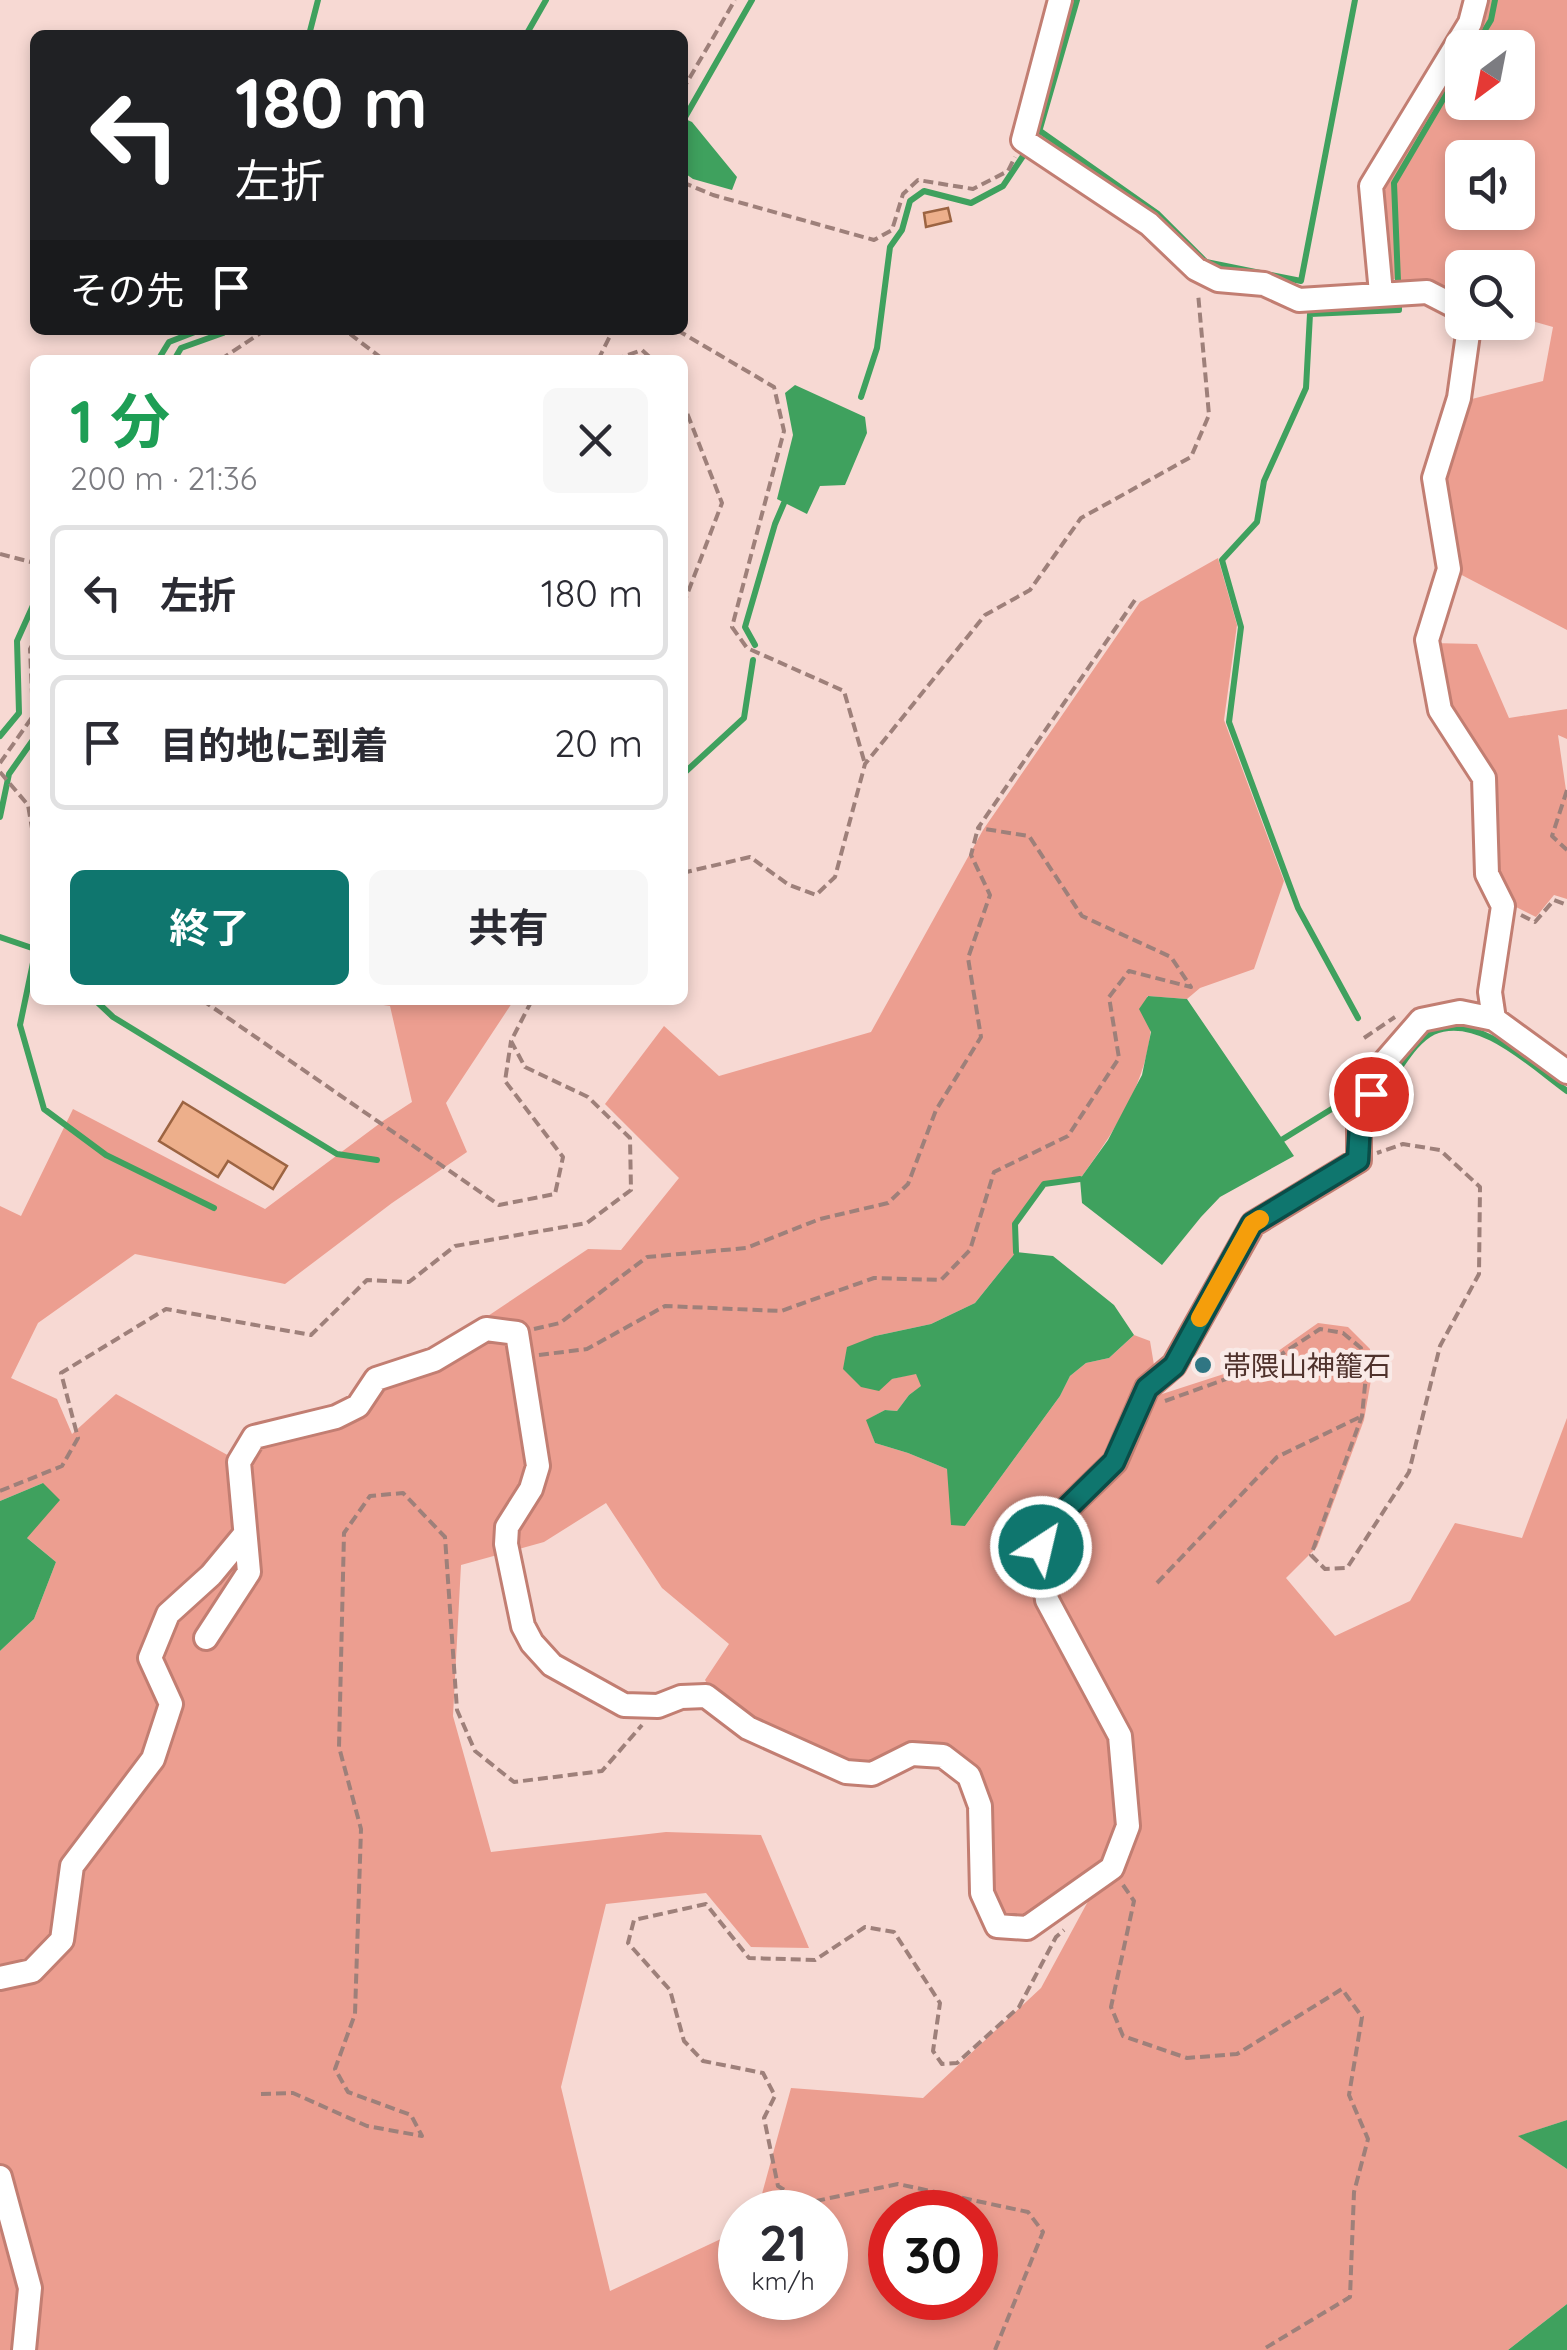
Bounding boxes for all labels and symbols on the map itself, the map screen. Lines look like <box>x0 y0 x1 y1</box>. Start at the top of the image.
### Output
north arrow <box>1445 30 1535 120</box>
pin <box>1329 1052 1414 1137</box>
place label: 帯隈山神籠石 <box>1223 1348 1391 1383</box>
marker: 帯隈山神籠石 <box>1192 1354 1214 1376</box>
position arrow <box>989 1495 1093 1599</box>
speed limit sign: 30 <box>868 2190 998 2320</box>

